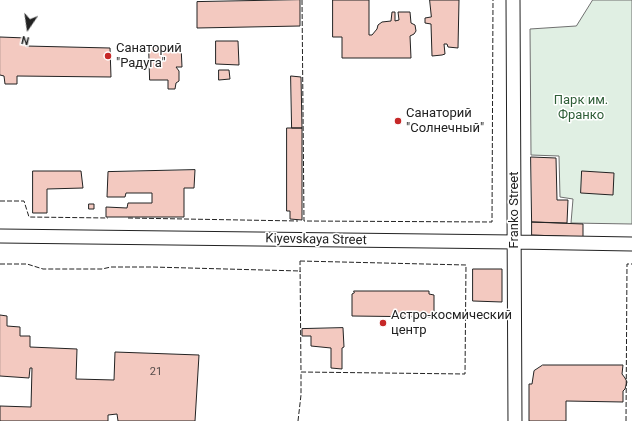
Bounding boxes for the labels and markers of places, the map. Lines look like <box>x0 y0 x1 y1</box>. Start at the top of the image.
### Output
place label: Санаторий "Радуга" <box>116 41 182 72</box>
marker: Санаторий "Радуга" <box>103 51 113 61</box>
place label: Санаторий "Солнечный" <box>406 106 484 137</box>
marker: Санаторий "Солнечный" <box>393 116 403 126</box>
place label: Астро-космический центр <box>391 308 512 339</box>
marker: Астро-космический центр <box>378 318 388 328</box>

